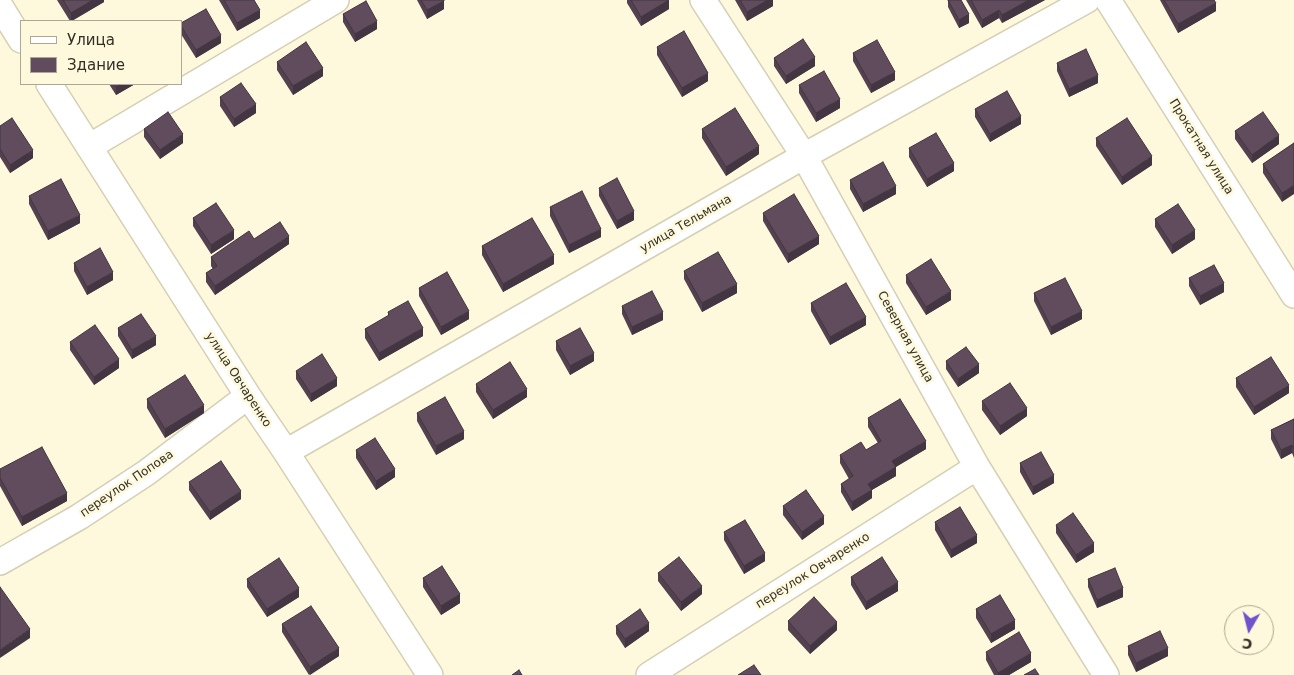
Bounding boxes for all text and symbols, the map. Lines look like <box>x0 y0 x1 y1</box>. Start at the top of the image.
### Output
legend <box>20 20 182 85</box>
text: Улица <box>67 31 115 49</box>
text: Здание <box>67 56 125 74</box>
street label: Прокатная улица <box>1166 97 1236 197</box>
street label: улица Тельмана <box>638 192 734 256</box>
street label: Северная улица <box>874 289 936 385</box>
street label: улица Овчаренко <box>202 330 274 430</box>
street label: переулок Попова <box>78 447 176 521</box>
street label: переулок Овчаренко <box>753 530 873 612</box>
north arrow <box>1224 605 1274 655</box>
text: С <box>1241 635 1253 653</box>

